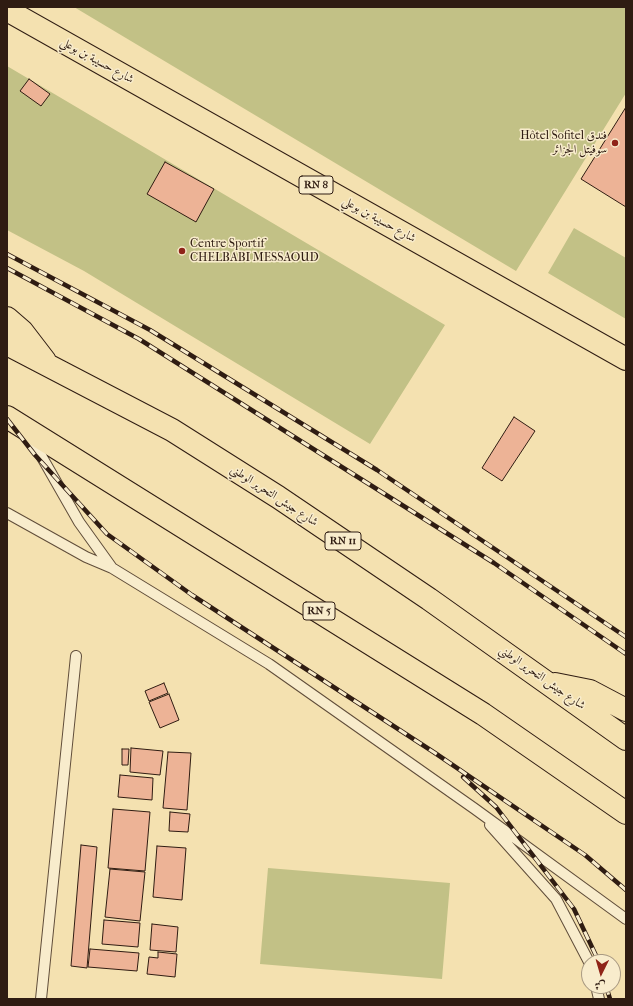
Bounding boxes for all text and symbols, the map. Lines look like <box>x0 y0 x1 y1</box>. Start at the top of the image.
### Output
street label: شارع حسيبة بن بوعلي <box>58 35 136 87</box>
place label: Hôtel Sofitel فندق سوفيتل الجزائر <box>520 129 607 157</box>
marker: Hôtel Sofitel فندق سوفيتل الجزائر <box>610 138 620 148</box>
road number: RN 8 <box>299 176 333 194</box>
street label: شارع حسيبة بن بوعلي <box>340 194 418 246</box>
place label: Centre Sportif CHELBABI MESSAOUD <box>190 237 319 265</box>
marker: Centre Sportif CHELBABI MESSAOUD <box>177 246 187 256</box>
street label: شارع جيش التحرير الوطني <box>227 462 321 530</box>
road number: RN 11 <box>325 532 361 550</box>
road number: RN 5 <box>303 602 335 620</box>
street label: شارع جيش التحرير الوطني <box>496 643 588 713</box>
north arrow <box>581 954 621 994</box>
text: ش <box>594 979 606 992</box>

